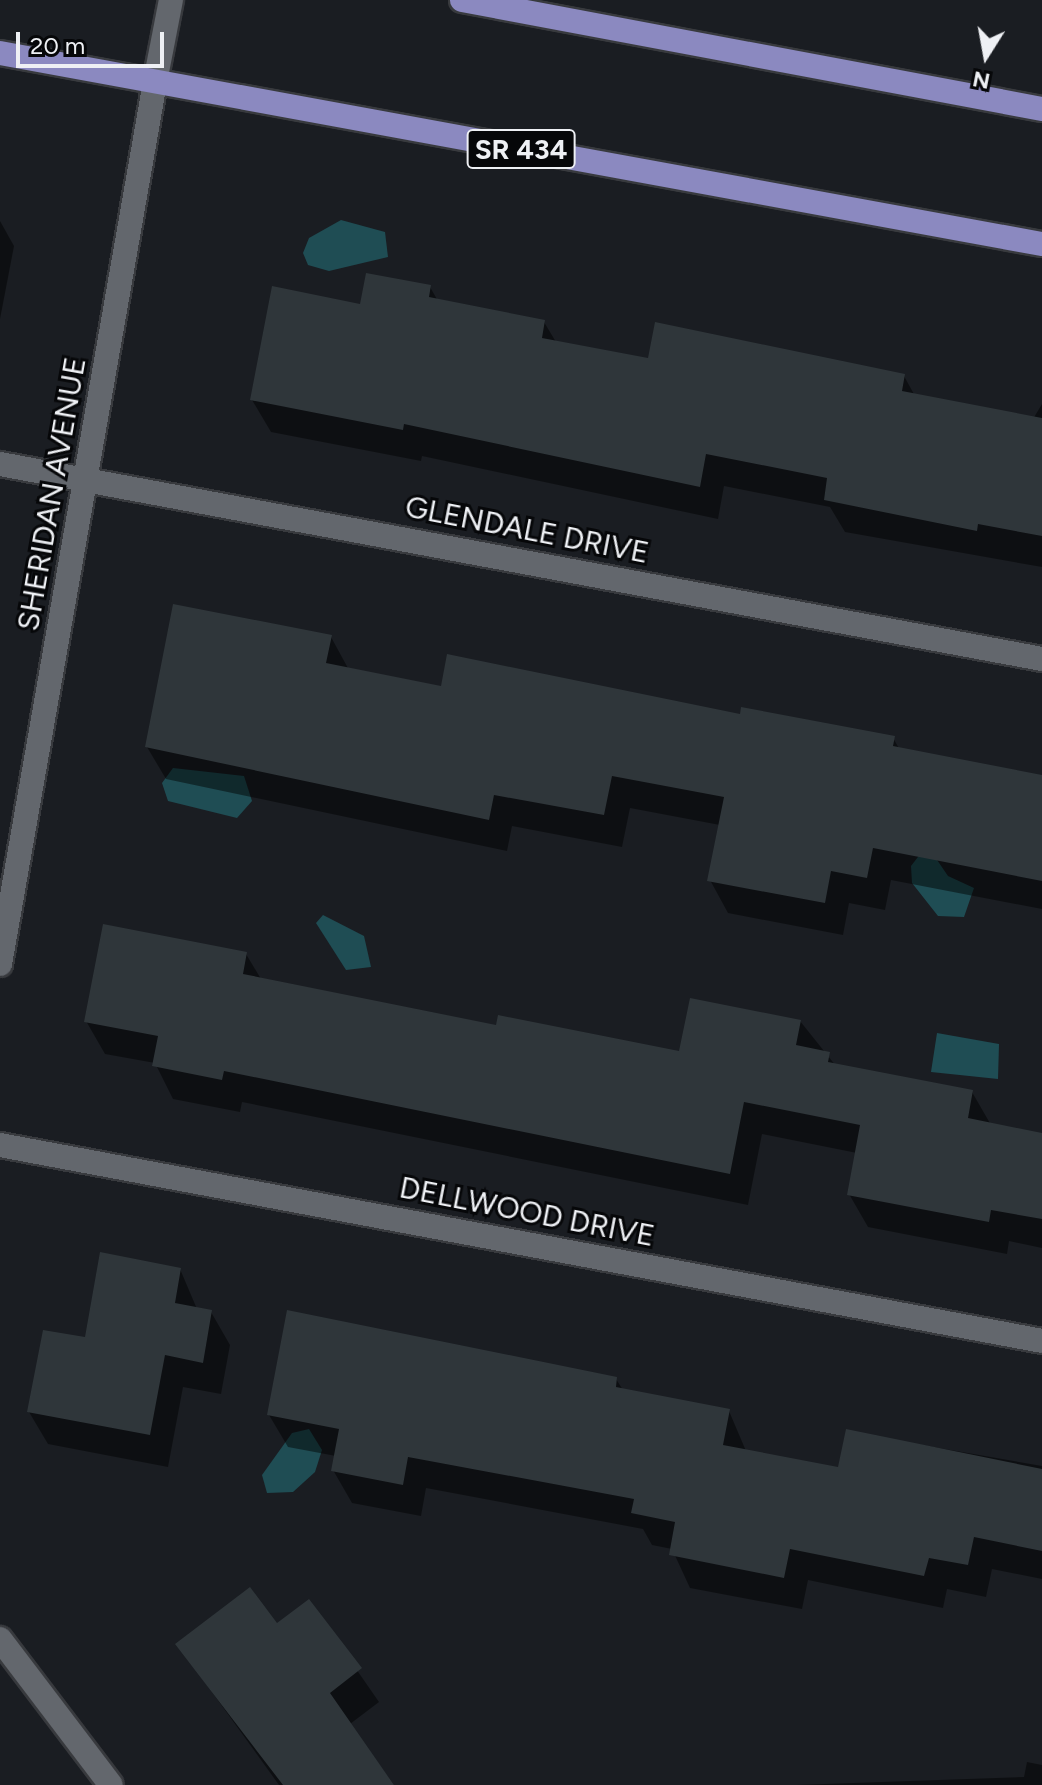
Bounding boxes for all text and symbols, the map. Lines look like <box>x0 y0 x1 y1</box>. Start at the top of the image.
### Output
scale bar <box>20 16 168 66</box>
north arrow <box>946 16 1026 96</box>
text: 20 m <box>30 31 85 60</box>
text: N <box>970 65 992 95</box>
road number: SR 434 <box>465 125 577 173</box>
street label: SHERIDAN AVENUE <box>10 355 94 633</box>
street label: GLENDALE DRIVE <box>402 489 652 571</box>
street label: DELLWOOD DRIVE <box>396 1170 658 1254</box>

